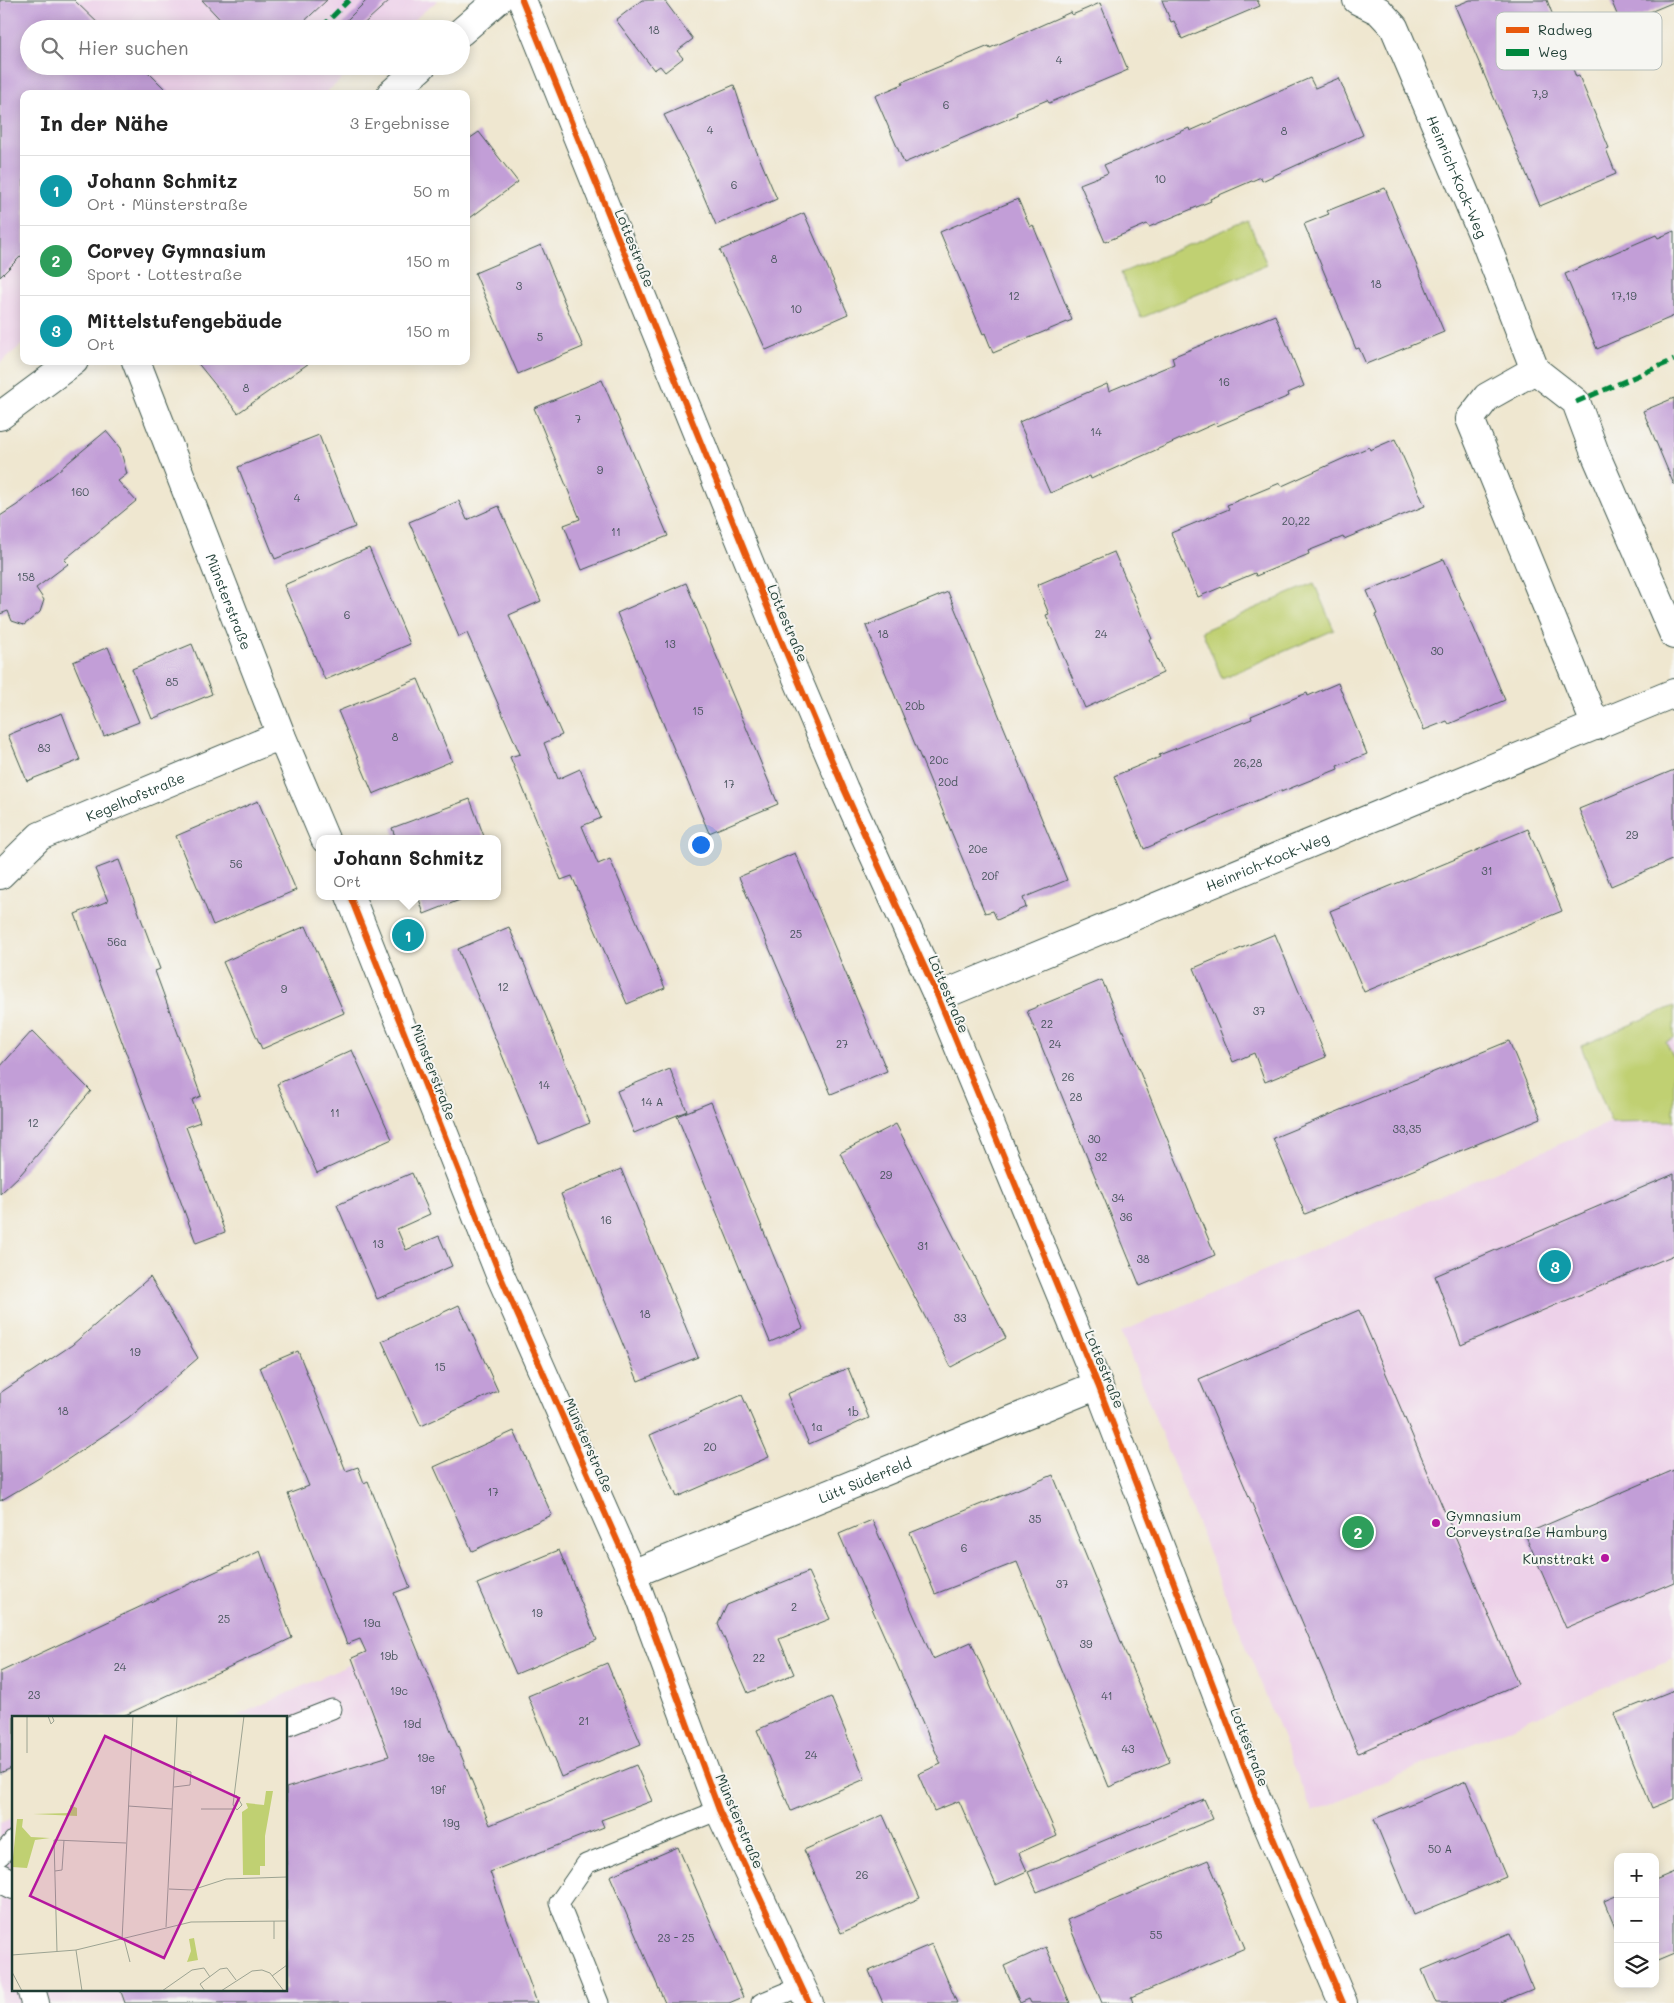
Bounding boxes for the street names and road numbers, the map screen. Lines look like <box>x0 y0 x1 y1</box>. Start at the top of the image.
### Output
street label: Heinrich-Kock-Weg <box>1423 112 1492 241</box>
street label: Lottestraße <box>611 206 659 290</box>
street label: Münsterstraße <box>202 551 256 652</box>
street label: Lottestraße <box>763 581 813 665</box>
street label: Kegelhofstraße <box>83 767 187 825</box>
street label: Heinrich-Kock-Weg <box>1203 827 1331 895</box>
street label: Lottestraße <box>924 952 974 1036</box>
street label: Münsterstraße <box>407 1021 461 1123</box>
street label: Lottestraße <box>1081 1327 1129 1411</box>
street label: Münsterstraße <box>560 1395 618 1495</box>
street label: Lütt Süderfeld <box>815 1452 914 1507</box>
street label: Lottestraße <box>1226 1705 1274 1789</box>
street label: Münsterstraße <box>711 1771 769 1871</box>

